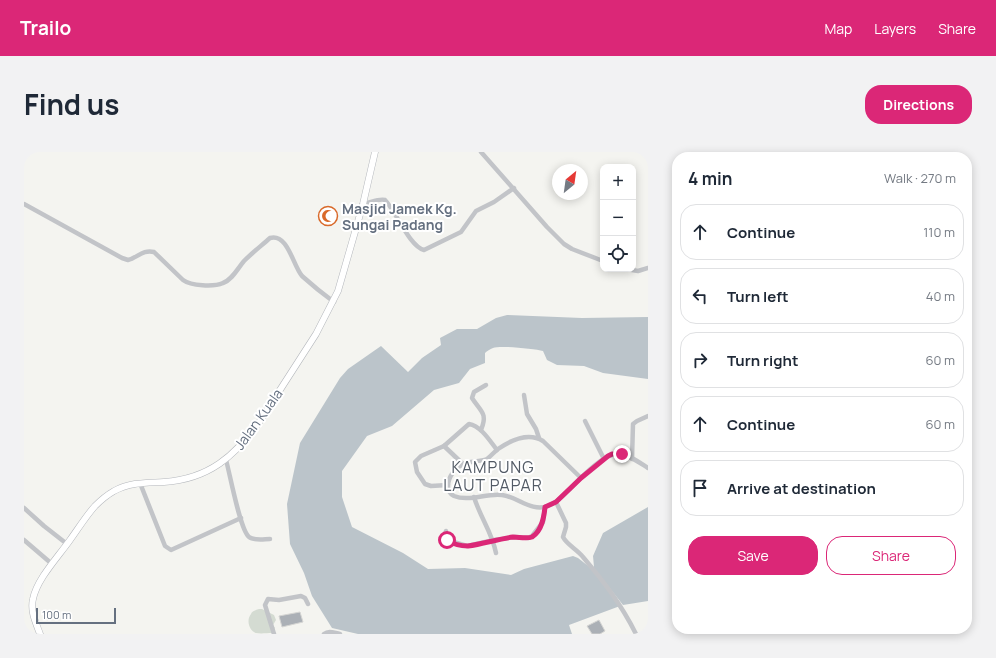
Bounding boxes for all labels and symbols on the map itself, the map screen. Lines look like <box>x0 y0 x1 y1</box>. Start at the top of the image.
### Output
north arrow <box>552 164 588 200</box>
place label: Masjid Jamek Kg. Sungai Padang <box>342 199 457 234</box>
mosque icon: Masjid Jamek Kg. Sungai Padang <box>317 205 339 227</box>
street label: Jalan Kuala <box>229 385 287 453</box>
route end <box>613 445 631 463</box>
district label: KAMPUNG LAUT PAPAR <box>443 456 543 496</box>
route start <box>438 531 456 549</box>
scale bar <box>36 606 116 625</box>

